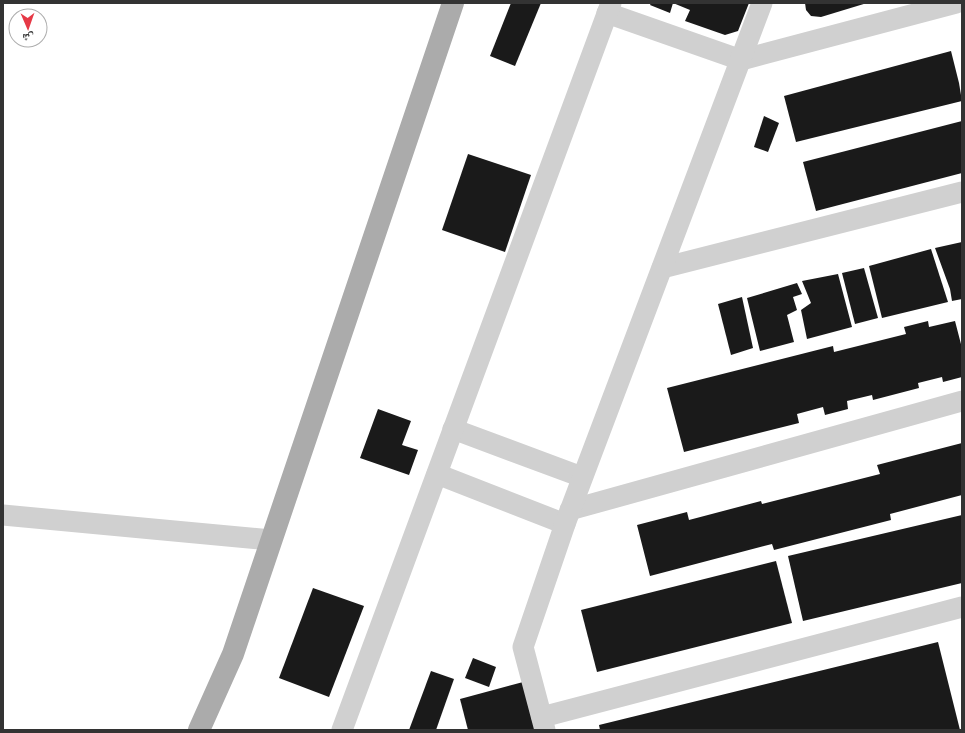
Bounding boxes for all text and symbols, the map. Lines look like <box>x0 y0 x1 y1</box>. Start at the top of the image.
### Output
north arrow <box>8 8 48 48</box>
text: ش <box>22 30 34 46</box>

